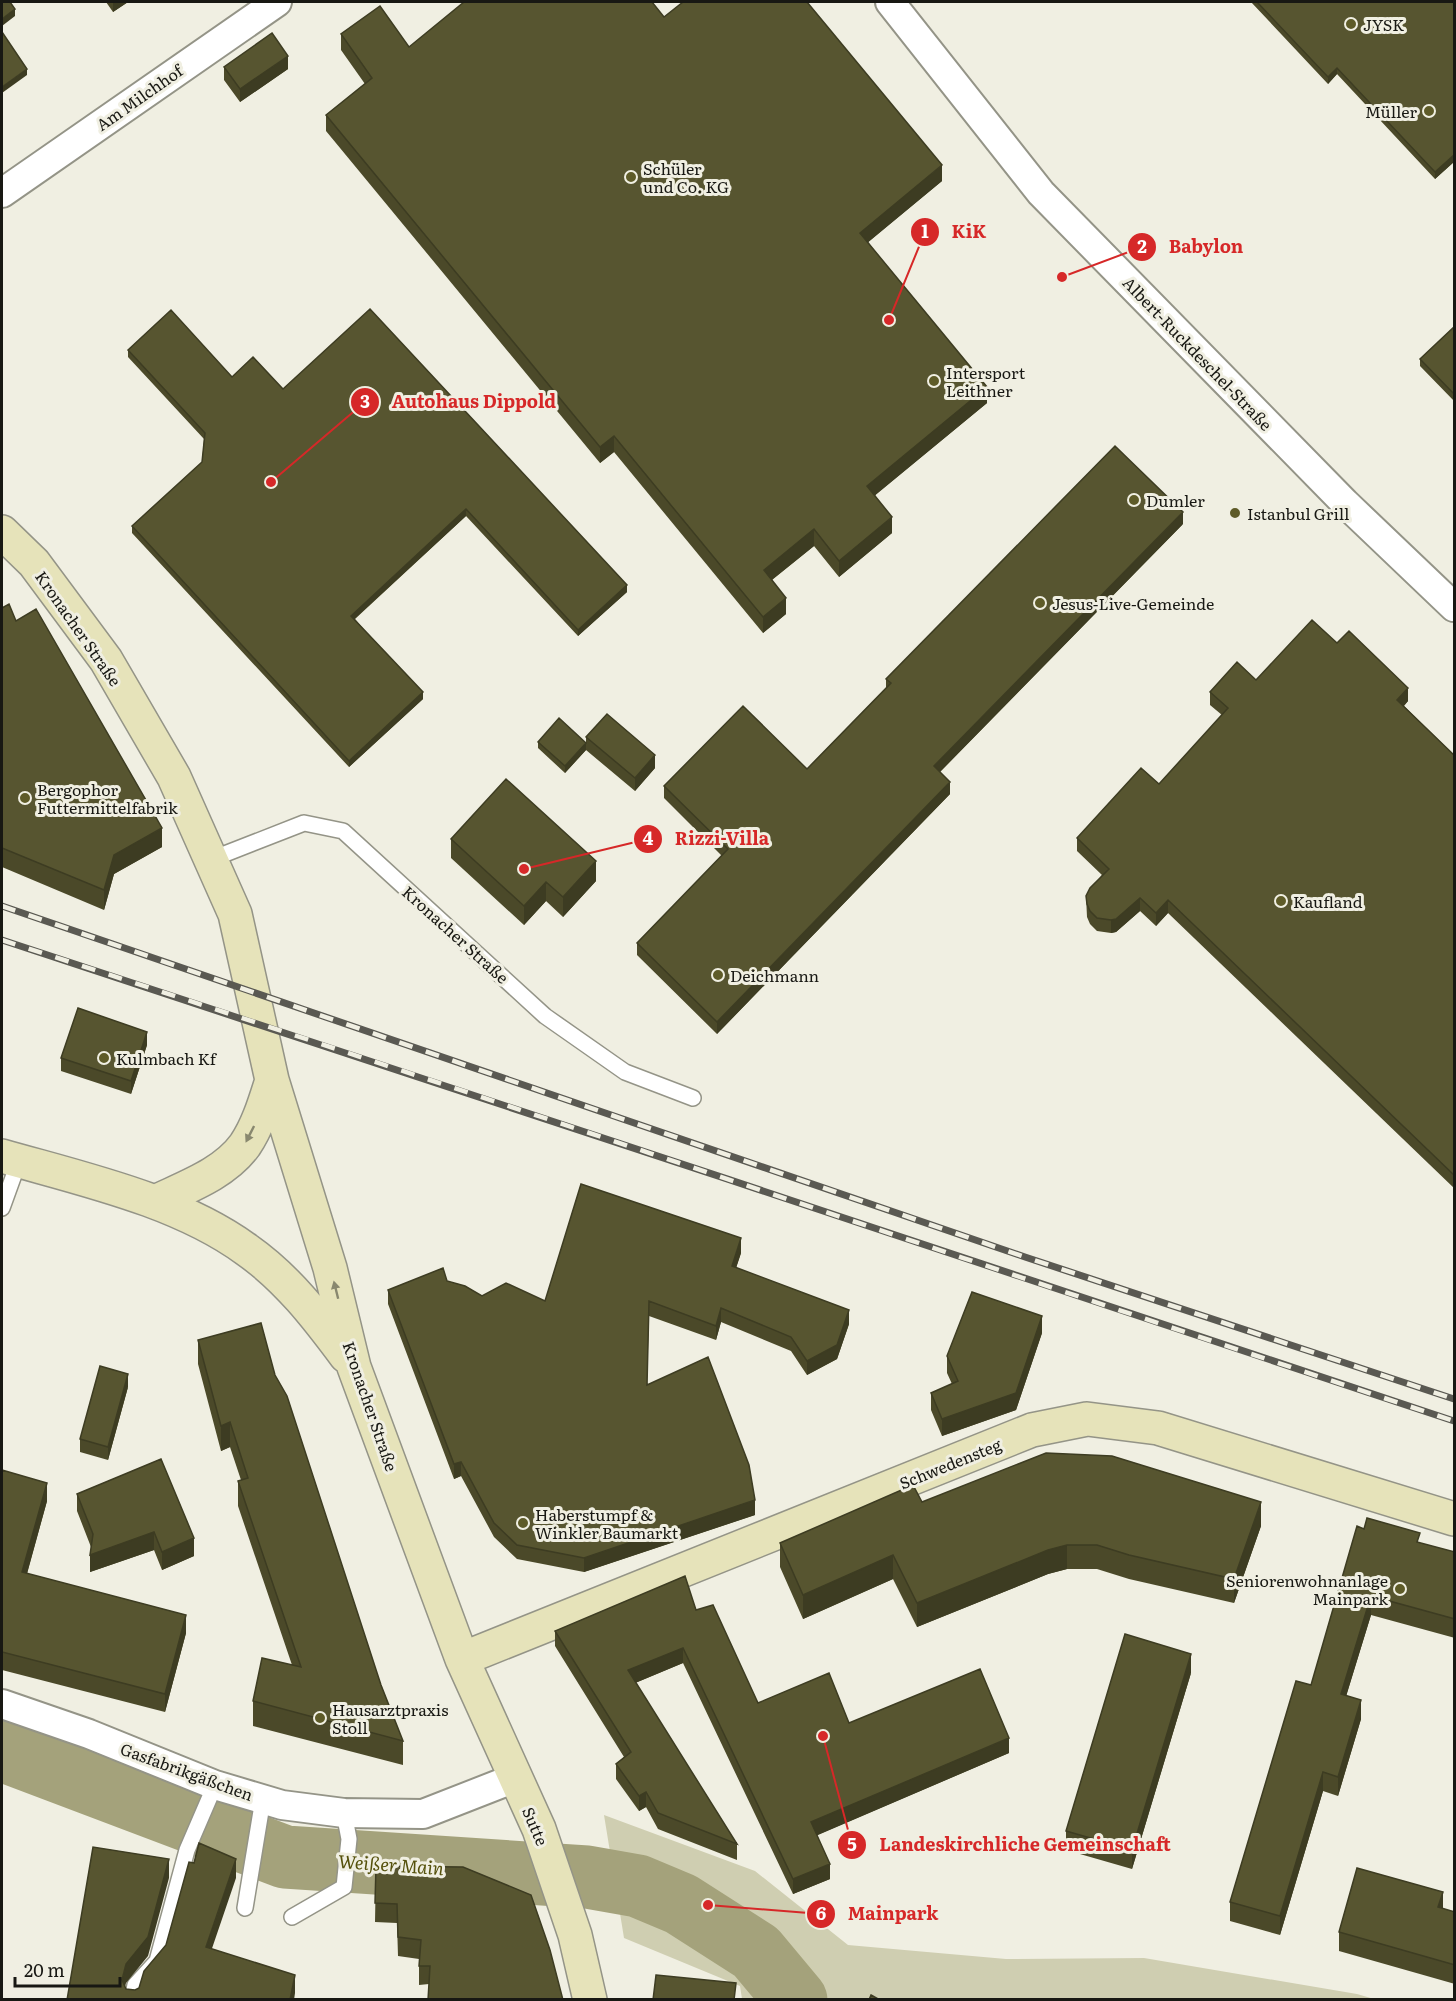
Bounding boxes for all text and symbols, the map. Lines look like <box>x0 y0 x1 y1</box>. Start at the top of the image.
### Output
place label: JYSK <box>1363 12 1404 36</box>
marker: JYSK <box>1344 17 1358 31</box>
street label: Am Milchhof <box>91 57 189 136</box>
place label: Müller <box>1365 99 1417 123</box>
marker: Müller <box>1422 104 1436 118</box>
place label: Schüler und Co. KG <box>643 156 729 198</box>
marker: Schüler und Co. KG <box>624 170 638 184</box>
callout: KiK <box>910 214 999 250</box>
text: 1 <box>921 217 929 244</box>
text: KiK <box>952 217 986 244</box>
callout: Babylon <box>1127 229 1255 265</box>
text: 2 <box>1137 232 1147 259</box>
text: Babylon <box>1169 232 1244 259</box>
street label: Albert-Ruckdeschel-Straße <box>1118 271 1278 435</box>
place label: Intersport Leithner <box>946 360 1026 402</box>
marker: Intersport Leithner <box>927 374 941 388</box>
callout: Autohaus Dippold <box>350 384 568 420</box>
text: 3 <box>360 387 370 414</box>
text: Autohaus Dippold <box>392 387 556 414</box>
place label: Dumler <box>1146 488 1205 512</box>
marker: Dumler <box>1127 493 1141 507</box>
place label: Istanbul Grill <box>1247 501 1349 525</box>
marker: Istanbul Grill <box>1228 506 1242 520</box>
street label: Kronacher Straße <box>30 565 128 691</box>
place label: Jesus-Live-Gemeinde <box>1052 591 1214 615</box>
marker: Jesus-Live-Gemeinde <box>1033 596 1047 610</box>
place label: Bergophor Futtermittelfabrik <box>37 777 178 819</box>
marker: Bergophor Futtermittelfabrik <box>18 791 32 805</box>
callout: Rizzi-Villa <box>633 821 782 857</box>
text: 4 <box>643 824 654 851</box>
text: Rizzi-Villa <box>675 824 770 851</box>
street label: Kronacher Straße <box>397 880 515 988</box>
place label: Kaufland <box>1293 889 1363 913</box>
marker: Kaufland <box>1274 894 1288 908</box>
place label: Deichmann <box>730 963 820 987</box>
marker: Deichmann <box>711 968 725 982</box>
place label: Kulmbach Kf <box>116 1046 218 1070</box>
marker: Kulmbach Kf <box>97 1051 111 1065</box>
one-way arrow <box>246 1126 255 1143</box>
one-way arrow <box>330 1281 340 1299</box>
street label: Kronacher Straße <box>338 1338 404 1474</box>
street label: Schwedensteg <box>895 1432 1005 1494</box>
place label: Haberstumpf & Winkler Baumarkt <box>535 1502 679 1544</box>
marker: Haberstumpf & Winkler Baumarkt <box>516 1516 530 1530</box>
place label: Seniorenwohnanlage Mainpark <box>1226 1568 1388 1610</box>
marker: Seniorenwohnanlage Mainpark <box>1393 1582 1407 1596</box>
place label: Hausarztpraxis Stoll <box>332 1697 448 1739</box>
marker: Hausarztpraxis Stoll <box>313 1711 327 1725</box>
street label: Gasfabrikgäßchen <box>117 1736 257 1806</box>
street label: Sutte <box>517 1803 555 1849</box>
callout: Landeskirchliche Gemeinschaft <box>837 1827 1182 1863</box>
text: 5 <box>847 1830 857 1857</box>
text: Landeskirchliche Gemeinschaft <box>879 1830 1171 1857</box>
water label: Weißer Main <box>337 1847 445 1881</box>
callout: Mainpark <box>806 1896 950 1932</box>
text: 6 <box>816 1899 826 1926</box>
text: Mainpark <box>848 1899 939 1926</box>
scale bar <box>15 1950 120 1988</box>
text: 20 m <box>24 1956 65 1983</box>

